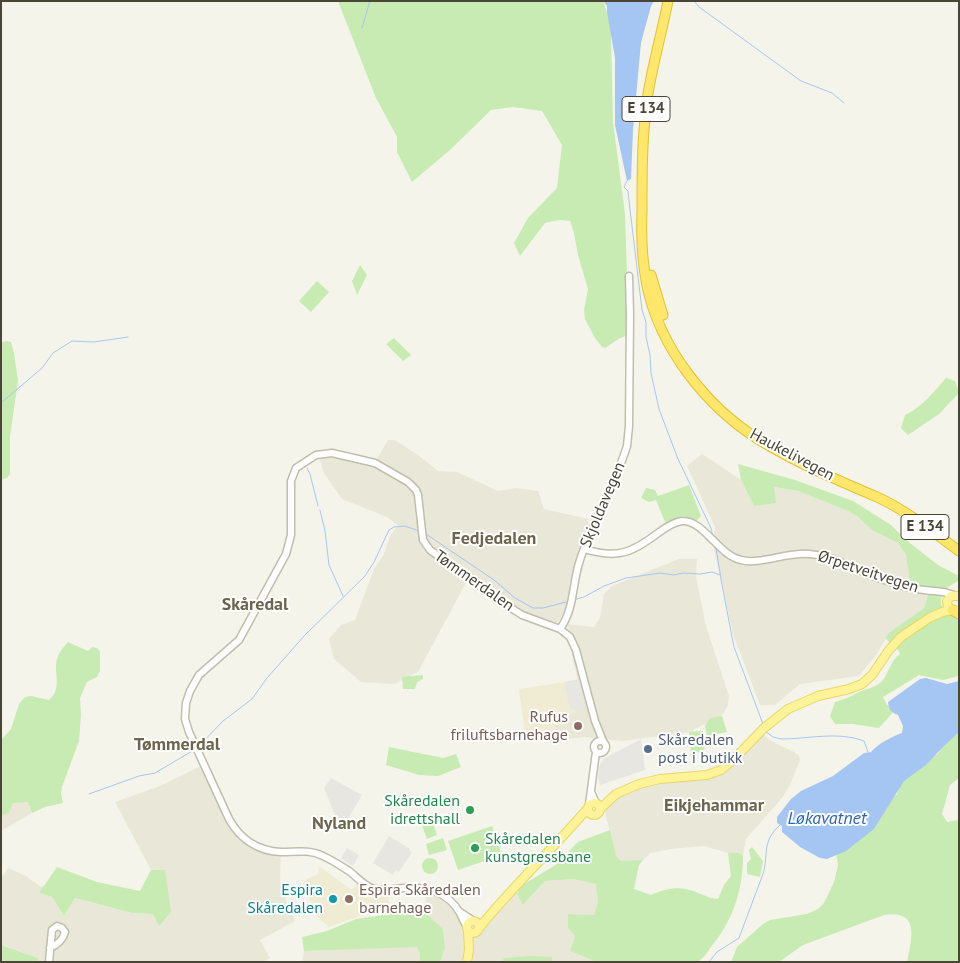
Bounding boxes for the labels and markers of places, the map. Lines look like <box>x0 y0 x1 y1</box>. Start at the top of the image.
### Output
place label: Rufus friluftsbarnehage <box>451 707 568 745</box>
marker: Rufus friluftsbarnehage <box>572 720 584 732</box>
place label: Skåredalen post i butikk <box>658 730 743 768</box>
marker: Skåredalen post i butikk <box>642 743 654 755</box>
place label: Skåredalen idrettshall <box>384 791 460 829</box>
marker: Skåredalen idrettshall <box>464 804 476 816</box>
place label: Skåredalen kunstgressbane <box>485 829 591 867</box>
marker: Skåredalen kunstgressbane <box>469 842 481 854</box>
place label: Espira Skåredalen <box>247 880 323 918</box>
place label: Espira Skåredalen barnehage <box>359 880 481 918</box>
marker: Espira Skåredalen <box>327 893 339 905</box>
marker: Espira Skåredalen barnehage <box>343 893 355 905</box>

